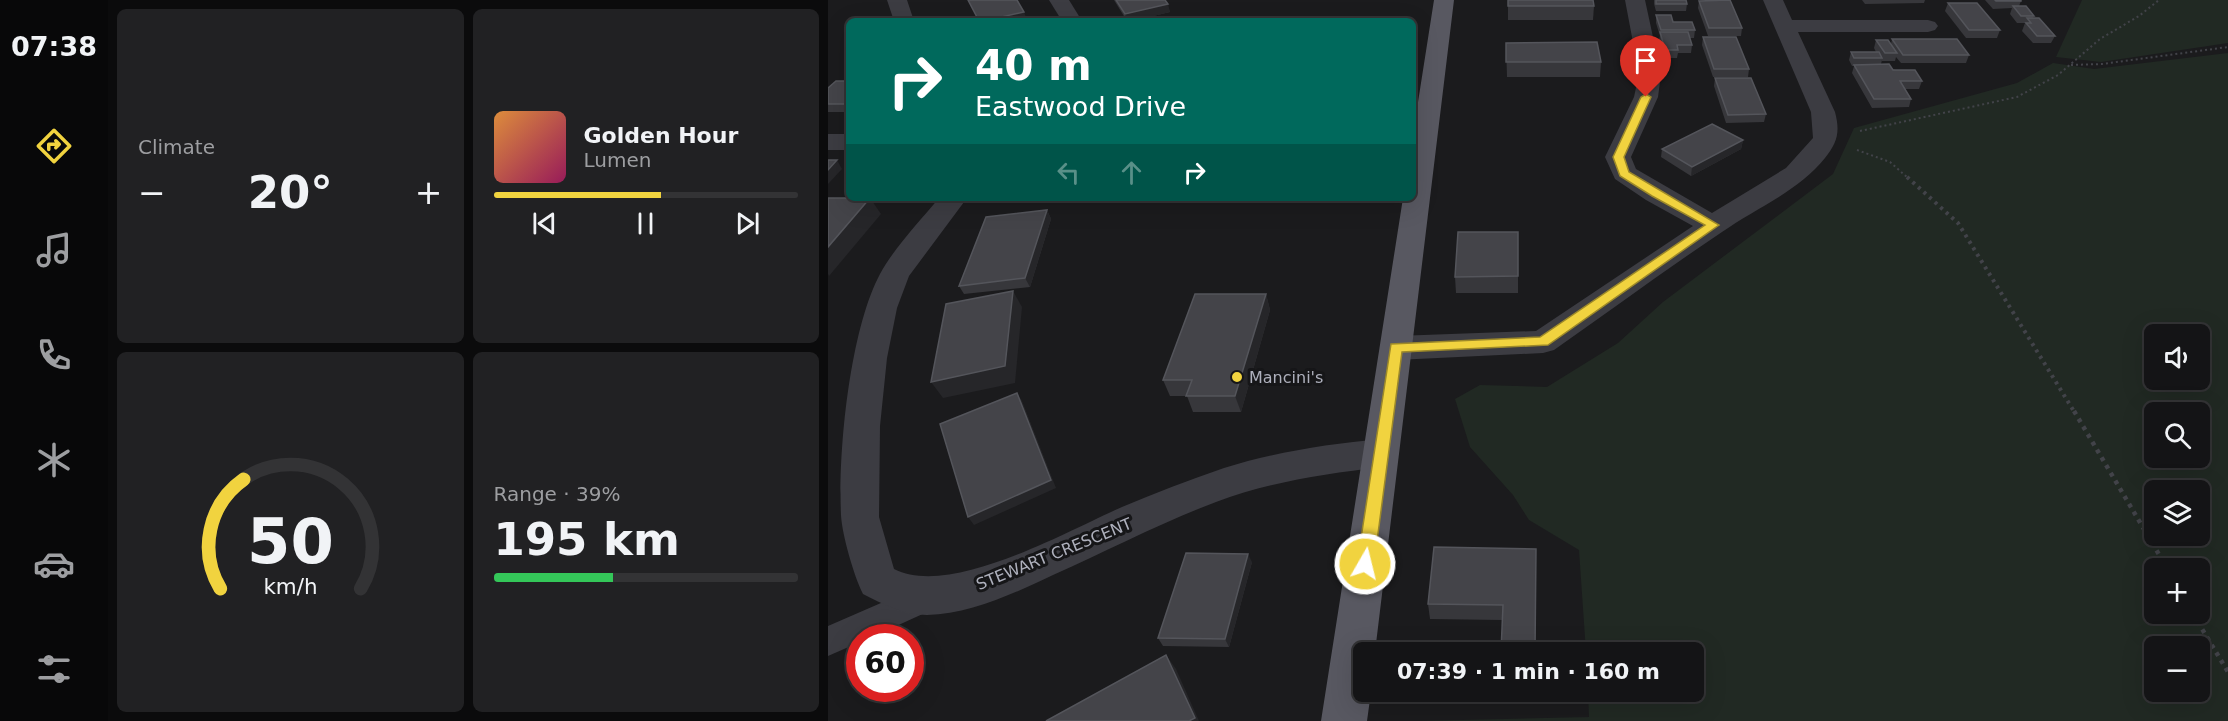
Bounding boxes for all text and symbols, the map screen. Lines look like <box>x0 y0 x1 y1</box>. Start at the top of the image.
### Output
text: 07:38 <box>11 31 97 62</box>
pin <box>1620 35 1671 97</box>
text: 40 m <box>975 41 1092 90</box>
icon: right <box>876 42 954 120</box>
icon: arrive <box>1629 44 1662 77</box>
text: Eastwood Drive <box>975 91 1186 122</box>
text: Golden Hour <box>584 123 738 148</box>
icon: directions <box>33 125 75 167</box>
text: Climate <box>138 135 215 159</box>
text: Lumen <box>584 148 651 172</box>
icon: left <box>1052 156 1085 189</box>
icon: ahead <box>1115 156 1148 189</box>
icon: right <box>1178 156 1211 189</box>
text: 20° <box>248 166 333 219</box>
text: − <box>138 173 166 212</box>
text: + <box>415 173 443 212</box>
icon: previous <box>528 207 561 240</box>
icon: pause <box>629 207 662 240</box>
icon: next <box>731 207 764 240</box>
icon: music <box>33 229 75 271</box>
map controls <box>2144 324 2210 702</box>
button: sound <box>2144 324 2210 390</box>
icon: phone <box>33 334 75 376</box>
place label: Mancini's <box>1249 368 1323 387</box>
marker: Mancini's <box>1230 370 1244 384</box>
button: search <box>2144 402 2210 468</box>
icon: climate <box>33 439 75 481</box>
button: layers <box>2144 480 2210 546</box>
text: Range · 39% <box>494 482 620 506</box>
text: 50 <box>247 505 334 578</box>
text: 195 km <box>494 513 680 566</box>
street label: STEWART CRESCENT <box>973 514 1135 594</box>
position arrow <box>1333 532 1397 596</box>
icon: car <box>33 543 75 585</box>
button: + <box>2144 558 2210 624</box>
text: km/h <box>263 574 317 599</box>
speed limit sign: 60 <box>846 624 924 702</box>
button: − <box>2144 636 2210 702</box>
icon: filters <box>33 648 75 690</box>
text: 07:39 · 1 min · 160 m <box>1397 659 1660 684</box>

